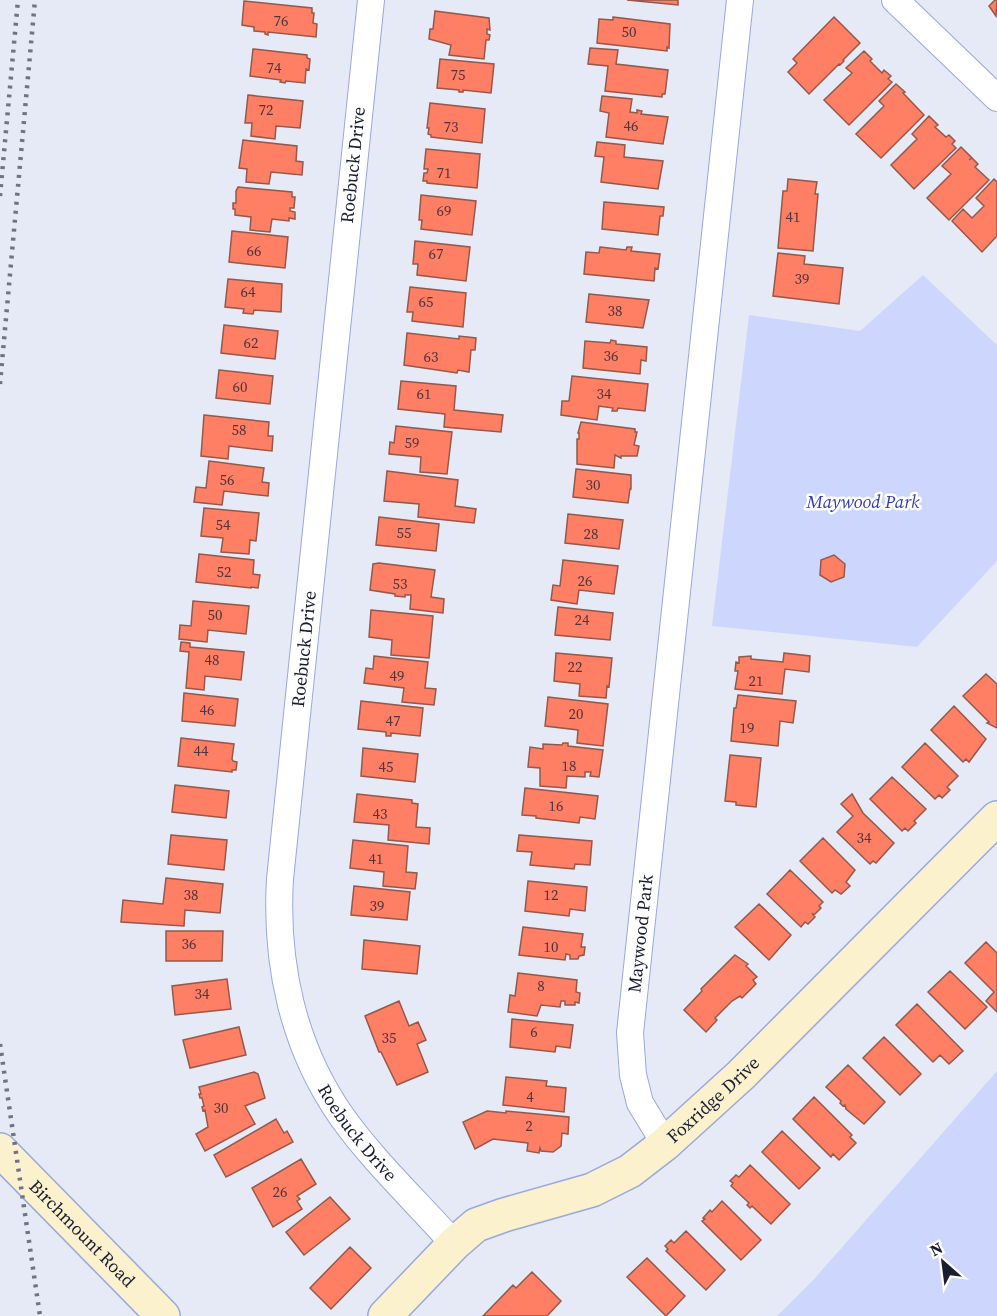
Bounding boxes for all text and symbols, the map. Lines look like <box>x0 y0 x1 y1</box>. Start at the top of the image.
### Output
house number: 76 <box>273 10 289 31</box>
house number: 50 <box>621 21 637 42</box>
house number: 74 <box>266 57 282 78</box>
house number: 75 <box>450 64 466 85</box>
house number: 72 <box>258 99 274 120</box>
street label: Roebuck Drive <box>334 105 371 224</box>
house number: 46 <box>623 115 639 136</box>
house number: 73 <box>443 116 459 137</box>
house number: 71 <box>436 162 452 183</box>
house number: 69 <box>436 200 452 221</box>
house number: 41 <box>785 206 801 227</box>
house number: 66 <box>246 240 262 261</box>
house number: 67 <box>428 243 444 264</box>
house number: 39 <box>794 268 810 289</box>
house number: 64 <box>240 281 256 302</box>
house number: 65 <box>418 291 434 312</box>
house number: 38 <box>607 300 623 321</box>
house number: 62 <box>243 332 259 353</box>
house number: 36 <box>603 345 619 366</box>
house number: 63 <box>423 346 439 367</box>
house number: 60 <box>232 376 248 397</box>
house number: 61 <box>416 383 432 404</box>
house number: 34 <box>596 383 612 404</box>
house number: 58 <box>231 419 247 440</box>
house number: 59 <box>404 432 420 453</box>
house number: 56 <box>219 469 235 490</box>
house number: 30 <box>585 474 601 495</box>
park label: Maywood Park <box>806 489 920 514</box>
house number: 54 <box>215 514 231 535</box>
house number: 55 <box>396 522 412 543</box>
house number: 28 <box>583 523 599 544</box>
house number: 52 <box>216 561 232 582</box>
house number: 26 <box>577 570 593 591</box>
house number: 53 <box>392 573 408 594</box>
street label: Roebuck Drive <box>285 589 322 708</box>
house number: 50 <box>207 604 223 625</box>
house number: 24 <box>574 609 590 630</box>
house number: 48 <box>204 649 220 670</box>
house number: 22 <box>567 656 583 677</box>
house number: 49 <box>389 665 405 686</box>
house number: 21 <box>748 670 764 691</box>
house number: 46 <box>199 699 215 720</box>
house number: 20 <box>568 703 584 724</box>
house number: 47 <box>385 710 401 731</box>
house number: 19 <box>739 717 755 738</box>
house number: 44 <box>193 740 209 761</box>
house number: 18 <box>561 755 577 776</box>
house number: 45 <box>378 756 394 777</box>
house number: 16 <box>548 795 564 816</box>
house number: 43 <box>372 803 388 824</box>
house number: 34 <box>856 827 872 848</box>
house number: 41 <box>368 848 384 869</box>
street label: Maywood Park <box>621 873 659 994</box>
house number: 38 <box>183 884 199 905</box>
house number: 12 <box>543 884 559 905</box>
house number: 39 <box>369 895 385 916</box>
house number: 36 <box>181 933 197 954</box>
house number: 10 <box>543 936 559 957</box>
house number: 8 <box>537 975 545 996</box>
house number: 34 <box>194 983 210 1004</box>
house number: 6 <box>530 1021 538 1042</box>
house number: 35 <box>381 1027 397 1048</box>
street label: Foxridge Drive <box>661 1051 765 1149</box>
street label: Roebuck Drive <box>312 1079 403 1187</box>
house number: 4 <box>526 1086 534 1107</box>
house number: 30 <box>213 1097 229 1118</box>
house number: 2 <box>525 1115 533 1136</box>
street label: Birchmount Road <box>24 1174 141 1292</box>
house number: 26 <box>272 1181 288 1202</box>
north arrow <box>913 1232 973 1292</box>
text: N <box>926 1236 947 1261</box>

